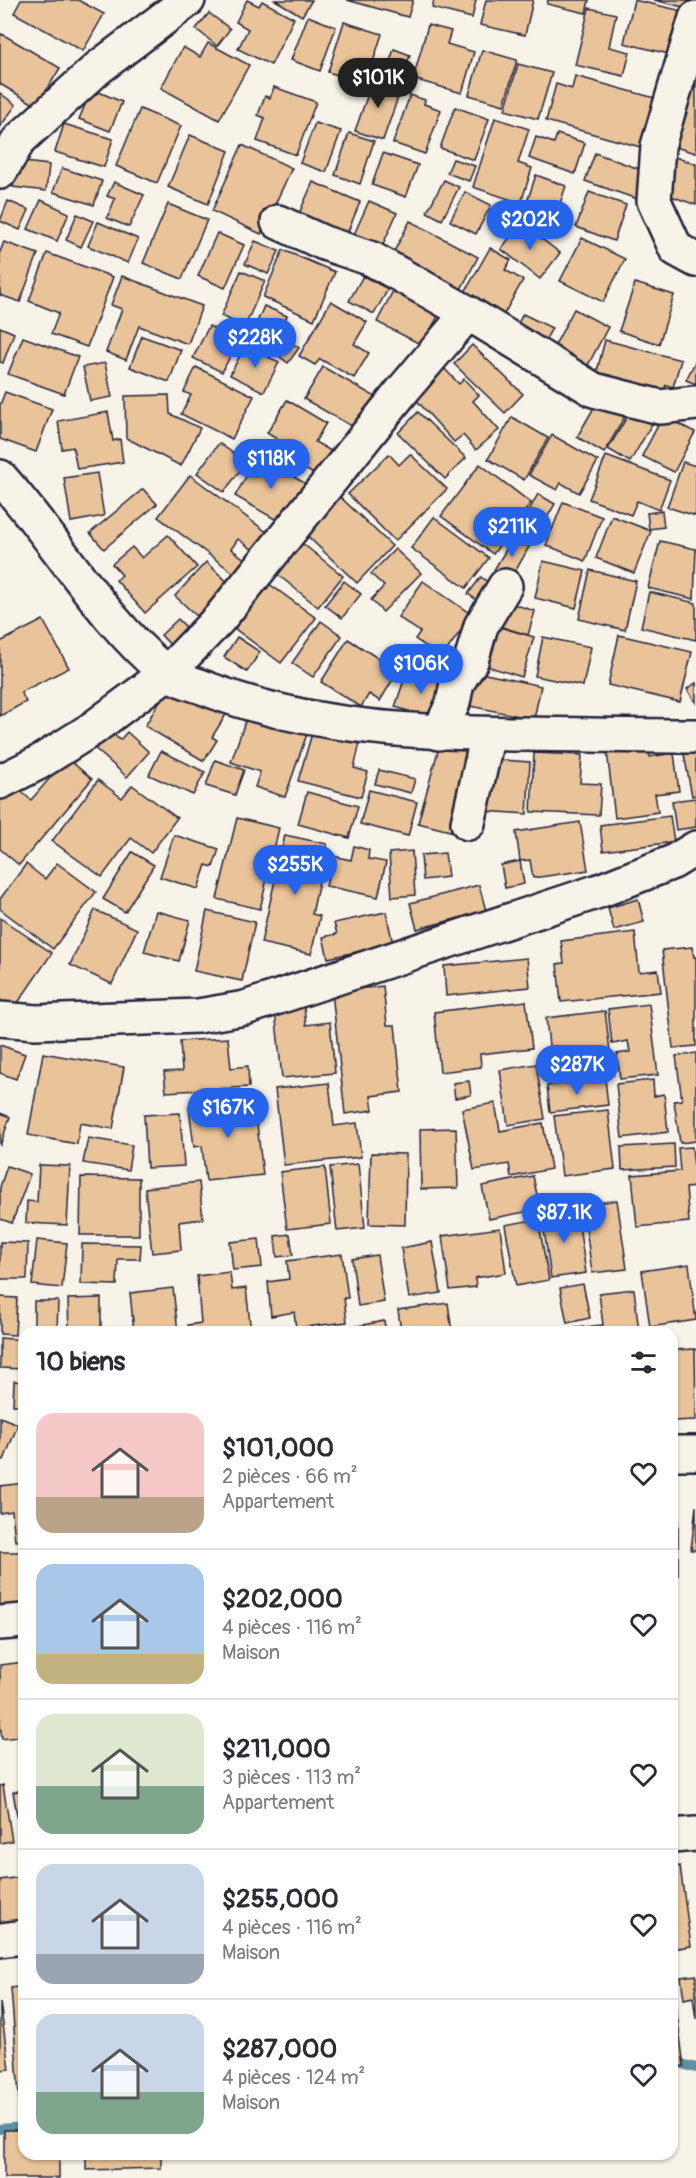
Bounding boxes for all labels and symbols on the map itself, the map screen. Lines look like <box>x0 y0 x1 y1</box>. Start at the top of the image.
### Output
pin: $101K <box>336 58 420 109</box>
pin: $202K <box>488 200 572 251</box>
pin: $228K <box>213 318 297 369</box>
pin: $118K <box>229 439 313 490</box>
pin: $211K <box>470 507 554 558</box>
pin: $106K <box>379 644 463 695</box>
pin: $255K <box>253 845 337 896</box>
pin: $287K <box>535 1045 619 1096</box>
pin: $167K <box>186 1088 270 1139</box>
pin: $87.1K <box>515 1193 613 1244</box>

